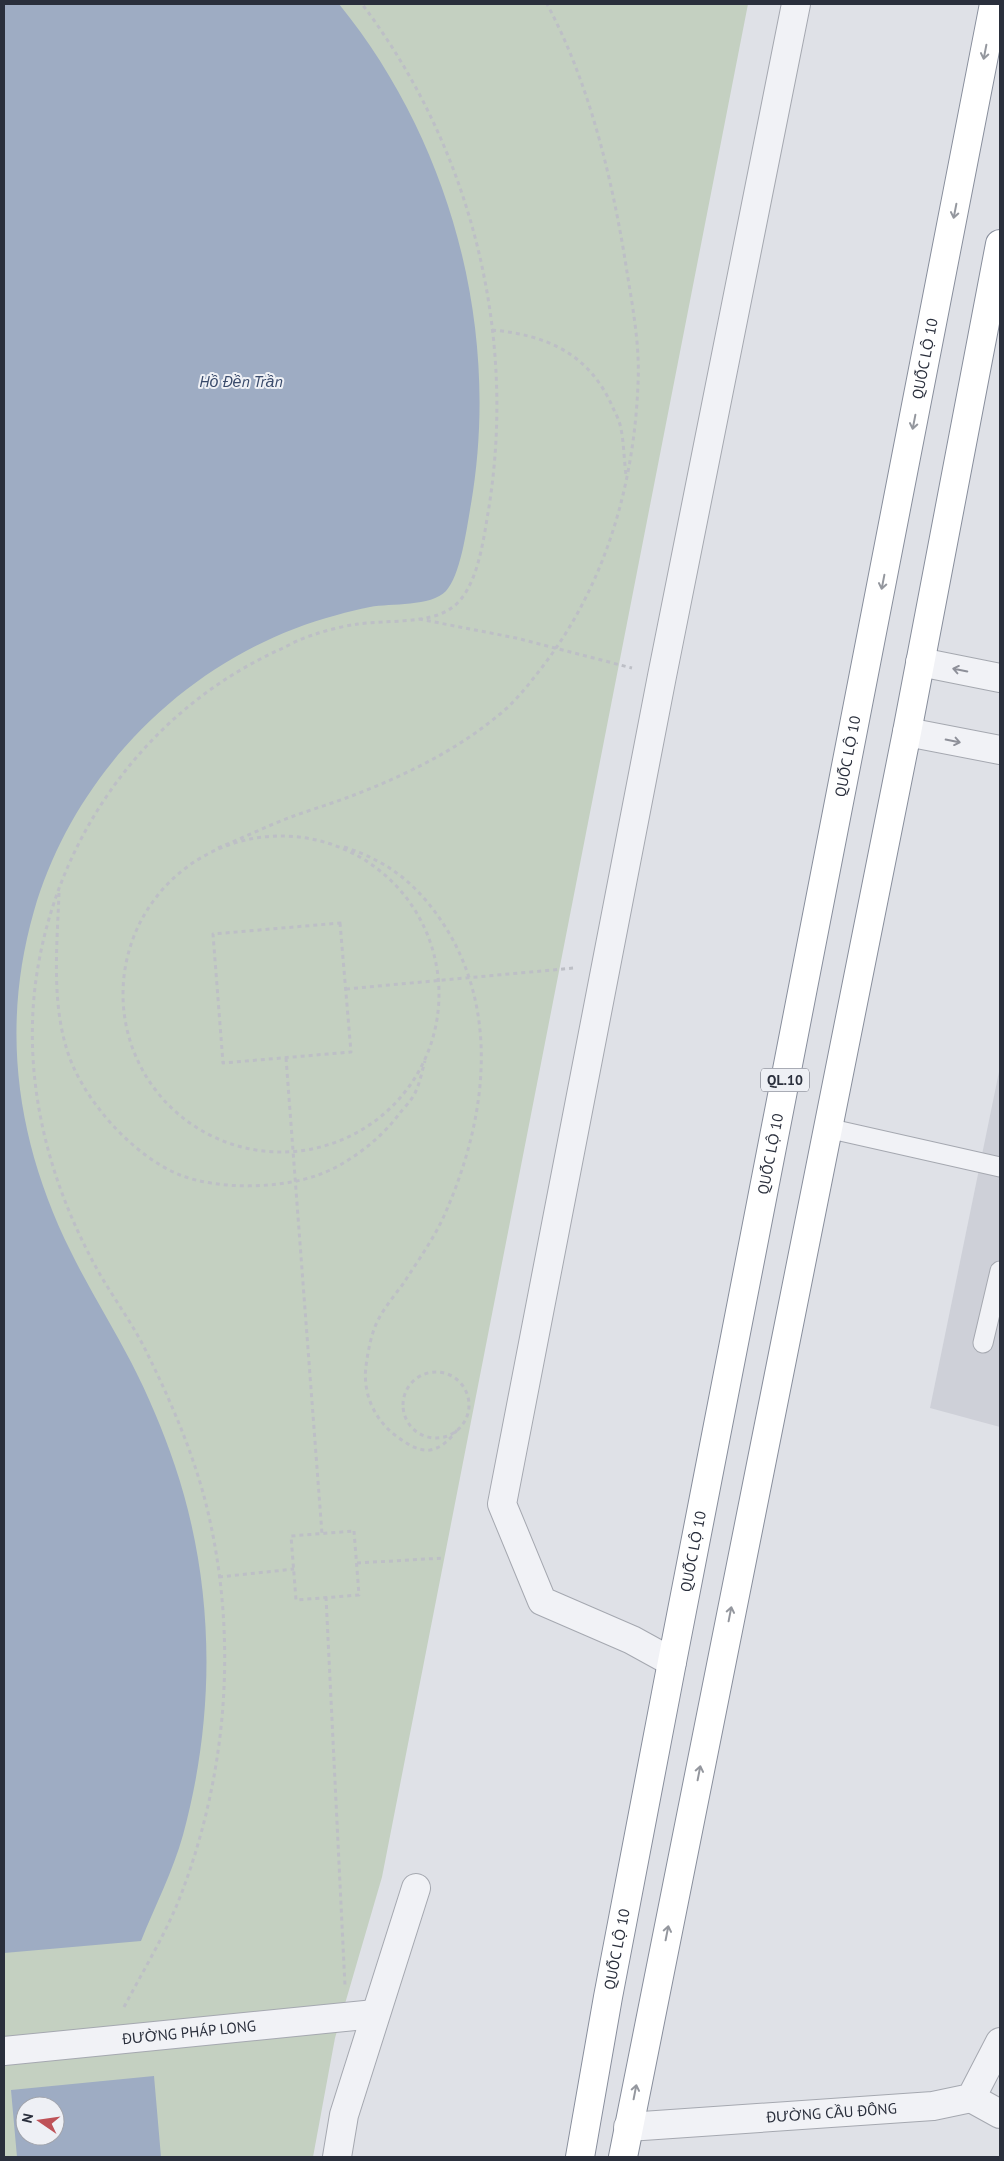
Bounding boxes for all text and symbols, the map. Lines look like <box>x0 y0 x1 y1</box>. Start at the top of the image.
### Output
one-way arrow <box>980 43 990 59</box>
one-way arrow <box>949 203 959 219</box>
street label: QUỐC LỘ 10 <box>907 317 942 401</box>
water label: Hồ Đền Trần <box>199 371 283 391</box>
one-way arrow <box>908 414 918 430</box>
one-way arrow <box>877 573 887 589</box>
one-way arrow <box>953 664 969 674</box>
street label: QUỐC LỘ 10 <box>830 714 865 798</box>
one-way arrow <box>945 737 961 746</box>
road number: QL.10 <box>761 1068 809 1092</box>
street label: QUỐC LỘ 10 <box>753 1112 787 1196</box>
street label: QUỐC LỘ 10 <box>676 1509 710 1594</box>
one-way arrow <box>726 1606 736 1622</box>
one-way arrow <box>694 1766 704 1782</box>
street label: QUỐC LỘ 10 <box>600 1907 634 1991</box>
one-way arrow <box>663 1925 672 1941</box>
street label: ĐƯỜNG PHÁP LONG <box>120 2016 257 2048</box>
one-way arrow <box>631 2085 640 2101</box>
north arrow <box>15 2096 65 2146</box>
street label: ĐƯỜNG CẦU ĐÔNG <box>765 2099 897 2127</box>
text: N <box>18 2112 37 2125</box>

